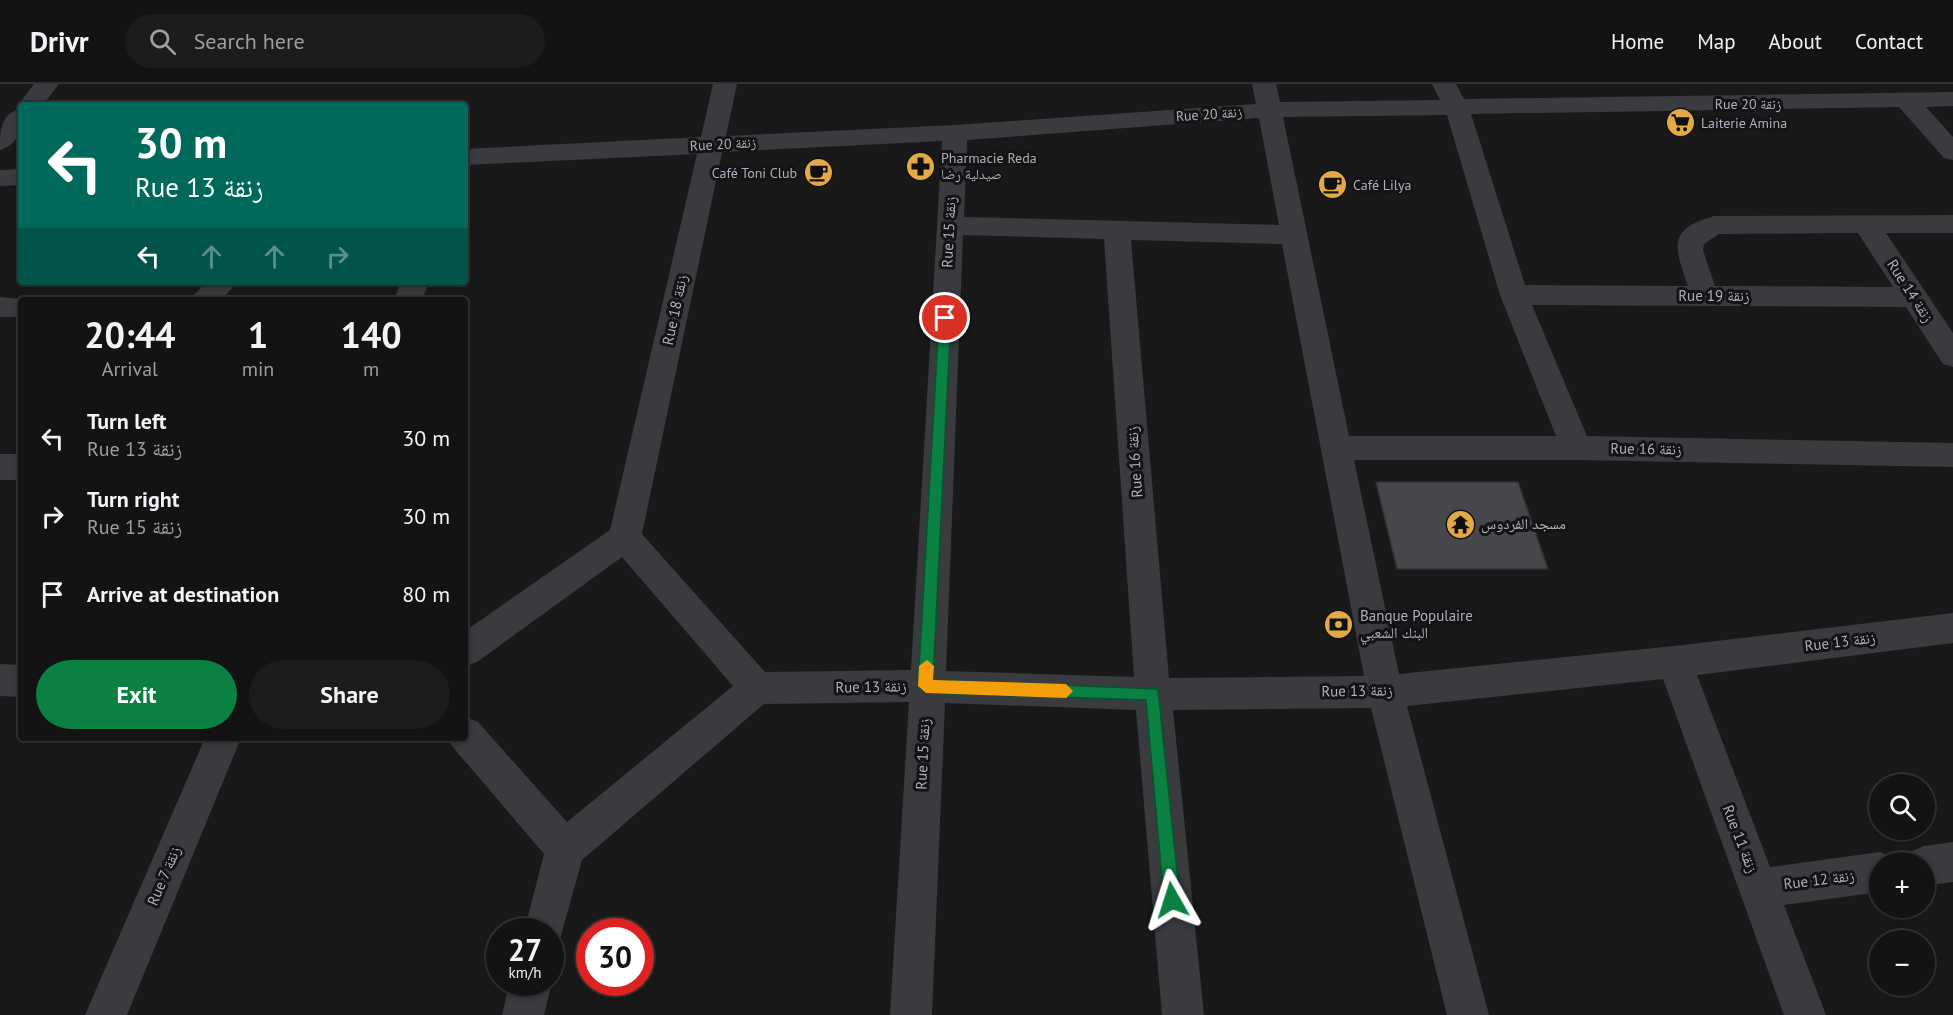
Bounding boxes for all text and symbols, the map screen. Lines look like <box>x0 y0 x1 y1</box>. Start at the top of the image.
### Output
search box <box>125 14 545 68</box>
text: Drivr <box>30 23 89 60</box>
icon: search <box>146 25 179 58</box>
text: Search here <box>194 27 305 55</box>
text: Home <box>1611 28 1664 55</box>
text: Map <box>1697 28 1736 55</box>
text: About <box>1769 28 1822 55</box>
text: Contact <box>1855 28 1923 55</box>
street label: Rue 20 زنقة <box>1715 95 1781 113</box>
street label: Rue 20 زنقة <box>1175 103 1243 125</box>
supermarket icon: Laiterie Amina <box>1664 107 1696 139</box>
place label: Laiterie Amina <box>1701 114 1787 132</box>
text: 30 m <box>135 115 227 170</box>
icon: left <box>36 126 114 204</box>
street label: Rue 20 زنقة <box>689 133 757 155</box>
place label: Pharmacie Reda صيدلية رضا <box>941 149 1037 183</box>
pharmacy icon: Pharmacie Reda صيدلية رضا <box>904 150 936 182</box>
cafe icon: Café Toni Club <box>802 157 834 189</box>
place label: Café Toni Club <box>712 164 797 182</box>
cafe icon: Café Lilya <box>1316 169 1348 201</box>
text: Rue 13 زنقة <box>135 170 263 204</box>
place label: Café Lilya <box>1353 176 1411 194</box>
street label: Rue 15 زنقة <box>937 196 960 268</box>
icon: left <box>132 240 165 273</box>
icon: ahead <box>195 240 228 273</box>
icon: ahead <box>258 240 291 273</box>
icon: right <box>321 240 354 273</box>
street label: Rue 14 زنقة <box>1883 256 1938 326</box>
street label: Rue 18 زنقة <box>658 273 691 347</box>
street label: Rue 19 زنقة <box>1678 286 1750 305</box>
pin <box>919 292 970 343</box>
icon: arrive <box>928 301 961 334</box>
text: 20:44 <box>84 311 176 358</box>
text: 1 <box>248 311 268 358</box>
text: 140 <box>341 311 402 358</box>
text: Arrival <box>102 356 158 382</box>
text: min <box>242 356 274 382</box>
text: m <box>363 356 379 382</box>
text: Turn left <box>87 407 167 435</box>
icon: left <box>36 422 69 455</box>
text: 30 m <box>402 424 450 452</box>
street label: Rue 16 زنقة <box>1123 426 1146 498</box>
text: Rue 13 زنقة <box>87 436 182 462</box>
street label: Rue 16 زنقة <box>1610 438 1682 459</box>
text: Turn right <box>87 485 179 513</box>
icon: right <box>36 500 69 533</box>
text: 30 m <box>402 502 450 530</box>
temple icon: مسجد الفردوس <box>1444 508 1476 540</box>
text: Rue 15 زنقة <box>87 514 182 540</box>
place label: مسجد الفردوس <box>1481 514 1566 534</box>
icon: arrive <box>36 578 69 611</box>
text: Arrive at destination <box>87 580 279 608</box>
text: 80 m <box>402 580 450 608</box>
place label: Banque Populaire البنك الشعبي <box>1360 606 1473 645</box>
bank icon: Banque Populaire البنك الشعبي <box>1323 609 1355 641</box>
street label: Rue 13 زنقة <box>1803 628 1877 655</box>
button: Exit <box>36 660 237 729</box>
button: Share <box>249 660 450 729</box>
street label: Rue 13 زنقة <box>835 676 907 697</box>
street label: Rue 13 زنقة <box>1321 680 1393 701</box>
street label: Rue 15 زنقة <box>911 718 934 790</box>
map controls <box>1869 774 1935 996</box>
button: search <box>1869 774 1935 840</box>
street label: Rue 11 زنقة <box>1719 802 1762 876</box>
street label: Rue 7 زنقة <box>143 843 185 908</box>
button: + <box>1869 852 1935 918</box>
street label: Rue 12 زنقة <box>1782 866 1856 893</box>
position arrow <box>1140 868 1204 932</box>
speed limit sign: 30 <box>576 918 654 996</box>
text: 27 <box>508 930 542 969</box>
button: − <box>1869 930 1935 996</box>
text: km/h <box>509 963 541 982</box>

